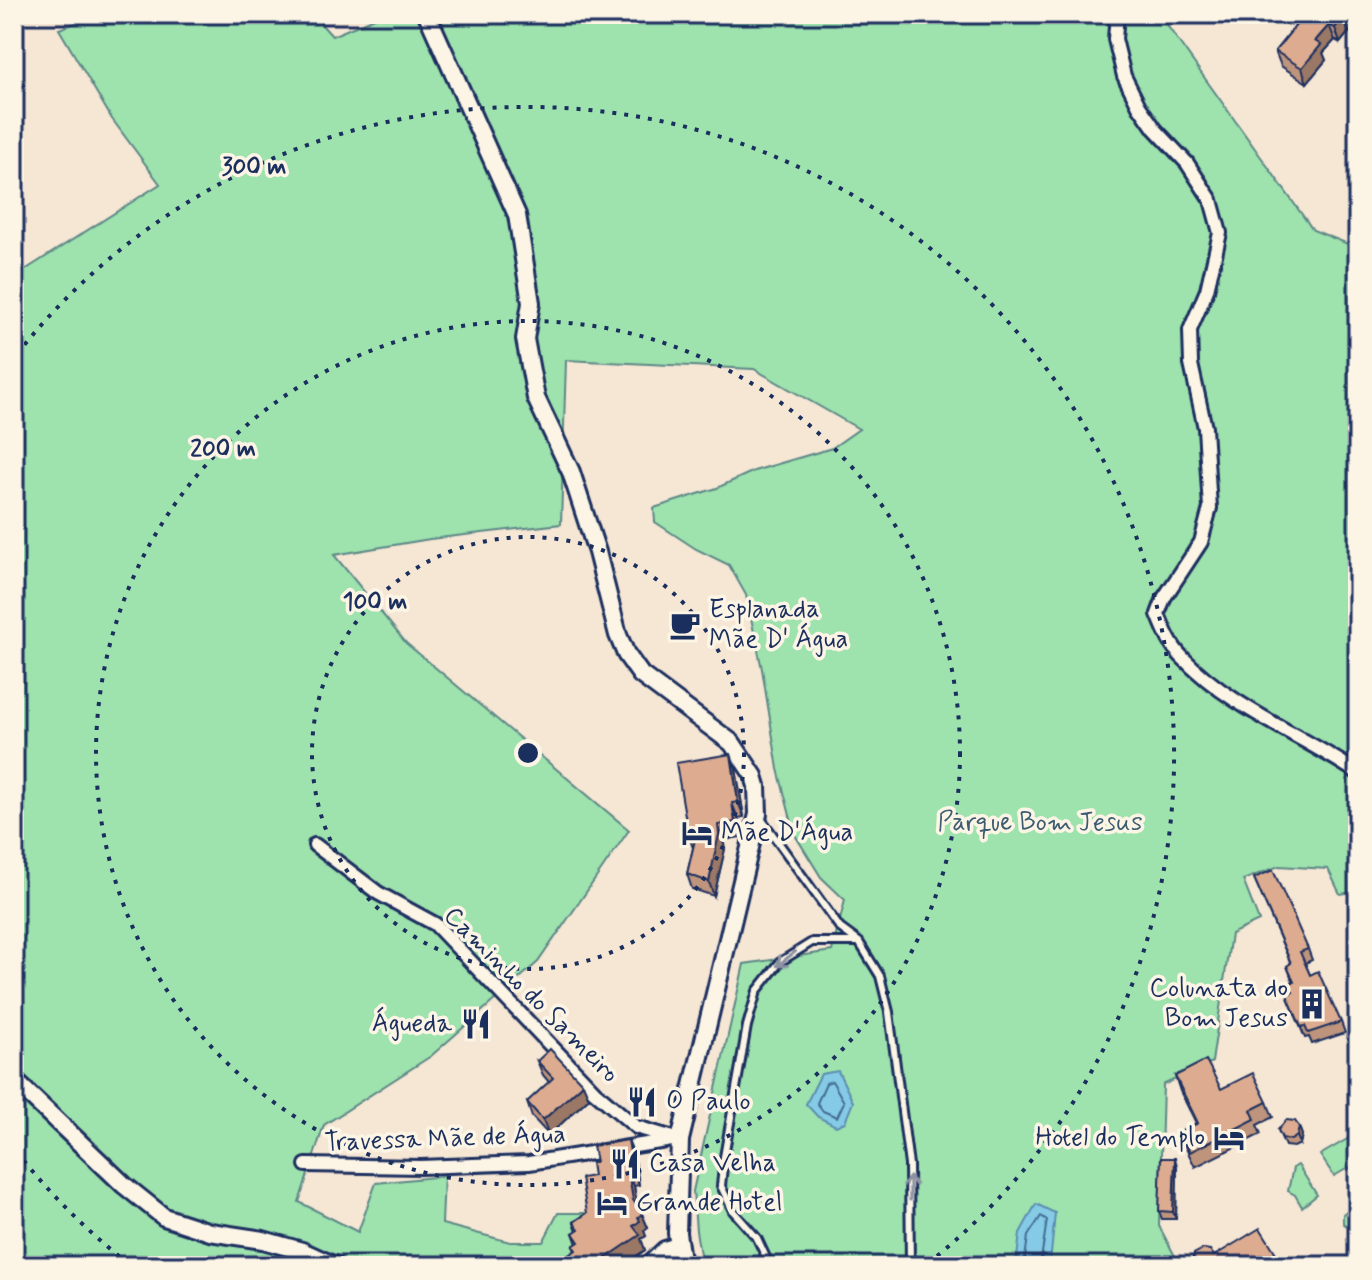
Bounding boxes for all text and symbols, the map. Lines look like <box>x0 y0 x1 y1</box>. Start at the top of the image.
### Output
text: 300 m <box>222 152 286 183</box>
text: 200 m <box>190 434 256 465</box>
text: 100 m <box>343 587 407 618</box>
place label: Esplanada Mãe D' Água <box>709 593 848 657</box>
cafe icon: Esplanada Mãe D' Água <box>668 608 702 642</box>
centre of rings <box>514 739 542 767</box>
park label: Parque Bom Jesus <box>937 806 1143 840</box>
place label: Mãe D'Água <box>721 815 853 850</box>
hotel icon: Mãe D'Água <box>680 816 714 850</box>
street label: Caminho do Sameiro <box>436 900 626 1090</box>
one-way arrow <box>776 951 797 968</box>
place label: Colunata do Bom Jesus <box>1149 972 1288 1036</box>
building icon: Colunata do Bom Jesus <box>1295 987 1329 1021</box>
place label: Águeda <box>372 1006 452 1041</box>
restaurant icon: Águeda <box>459 1007 493 1041</box>
restaurant icon: O Paulo <box>625 1085 659 1119</box>
place label: O Paulo <box>666 1085 751 1119</box>
street label: Travessa Mãe de Água <box>324 1117 566 1160</box>
place label: Hotel do Templo <box>1035 1121 1205 1155</box>
hotel icon: Hotel do Templo <box>1212 1121 1246 1155</box>
restaurant icon: Casa Velha <box>608 1147 642 1181</box>
place label: Casa Velha <box>649 1147 776 1181</box>
one-way arrow <box>902 1175 918 1202</box>
hotel icon: Grande Hotel <box>595 1186 629 1220</box>
place label: Grande Hotel <box>636 1186 782 1220</box>

